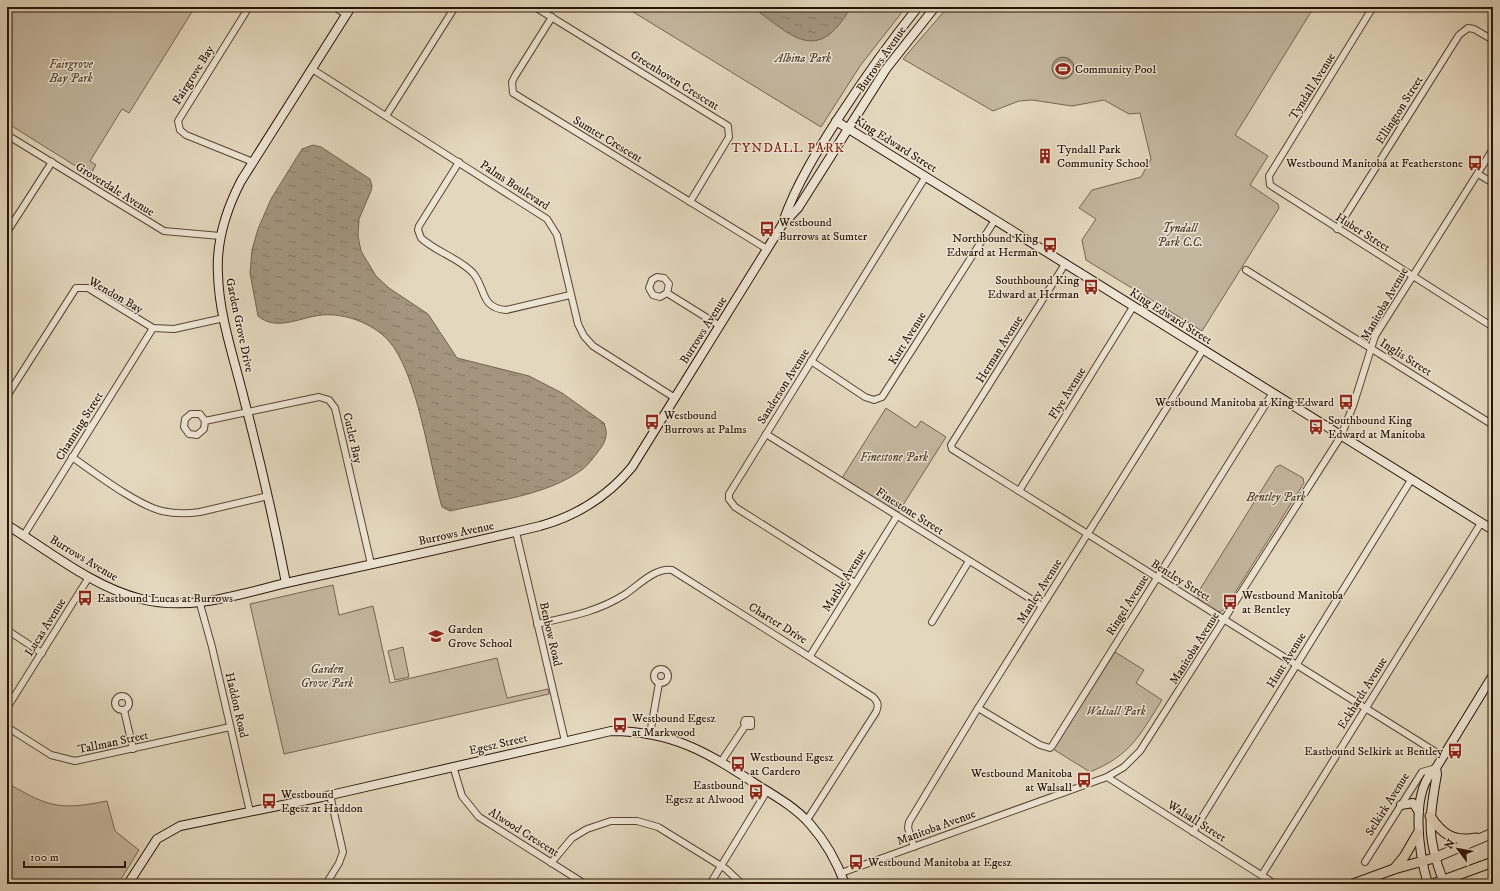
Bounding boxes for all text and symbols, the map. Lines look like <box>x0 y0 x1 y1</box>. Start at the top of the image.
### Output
street label: Burrows Avenue <box>853 23 910 95</box>
street label: Fairgrove Bay <box>169 43 218 108</box>
street label: Greenhoven Crescent <box>628 47 722 114</box>
street label: Tyndall Avenue <box>1286 50 1339 122</box>
park label: Albina Park <box>773 51 831 66</box>
park label: Fairgrove Bay Park <box>48 57 94 86</box>
sports icon: Community Pool <box>1054 60 1072 78</box>
place label: Community Pool <box>1075 62 1156 77</box>
street label: Ellington Street <box>1372 73 1426 147</box>
street label: Sumter Crescent <box>570 113 645 166</box>
street label: King Edward Street <box>852 113 940 176</box>
district label: TYNDALL PARK <box>731 140 845 156</box>
place label: Tyndall Park Community School <box>1057 142 1149 171</box>
building icon: Tyndall Park Community School <box>1036 147 1054 165</box>
bus stop icon: Westbound Manitoba at Featherstone <box>1466 154 1484 172</box>
place label: Westbound Manitoba at Featherstone <box>1285 156 1463 171</box>
street label: Palms Boulevard <box>477 157 552 213</box>
street label: Groverdale Avenue <box>73 159 157 220</box>
street label: Huber Street <box>1333 210 1393 255</box>
place label: Westbound Burrows at Sumter <box>778 215 868 244</box>
bus stop icon: Westbound Burrows at Sumter <box>758 220 776 238</box>
park label: Tyndall Park C.C. <box>1157 221 1203 250</box>
place label: Northbound King Edward at Herman <box>947 231 1039 260</box>
bus stop icon: Northbound King Edward at Herman <box>1041 236 1059 254</box>
street label: Manitoba Avenue <box>1357 265 1412 344</box>
street label: Wendon Bay <box>85 273 146 317</box>
place label: Southbound King Edward at Herman <box>988 273 1080 302</box>
street label: Garden Grove Drive <box>222 277 257 374</box>
bus stop icon: Southbound King Edward at Herman <box>1082 278 1100 296</box>
street label: King Edward Street <box>1127 285 1215 348</box>
street label: Burrows Avenue <box>677 294 730 367</box>
street label: Kurt Avenue <box>885 309 930 368</box>
street label: Herman Avenue <box>973 313 1026 386</box>
street label: Inglis Street <box>1377 336 1435 379</box>
street label: Sanderson Avenue <box>754 346 813 427</box>
street label: Flye Avenue <box>1046 364 1089 422</box>
street label: Channing Street <box>52 389 107 463</box>
bus stop icon: Westbound Manitoba at King Edward <box>1337 393 1355 411</box>
place label: Westbound Manitoba at King Edward <box>1154 395 1334 410</box>
place label: Westbound Burrows at Palms <box>663 408 747 437</box>
street label: Cutler Bay <box>339 411 366 465</box>
bus stop icon: Westbound Burrows at Palms <box>643 413 661 431</box>
place label: Southbound King Edward at Manitoba <box>1328 413 1426 442</box>
bus stop icon: Southbound King Edward at Manitoba <box>1307 418 1325 436</box>
park label: Finestone Park <box>860 450 928 465</box>
street label: Finestone Street <box>873 485 947 538</box>
park label: Bentley Park <box>1245 490 1306 505</box>
street label: Burrows Avenue <box>417 518 495 549</box>
street label: Burrows Avenue <box>47 532 121 585</box>
street label: Marble Avenue <box>819 546 870 615</box>
street label: Manley Avenue <box>1014 556 1065 627</box>
street label: Bentley Street <box>1148 556 1214 605</box>
street label: Ringel Avenue <box>1103 572 1152 638</box>
place label: Westbound Manitoba at Bentley <box>1241 588 1344 617</box>
bus stop icon: Eastbound Lucas at Burrows <box>76 589 94 607</box>
place label: Eastbound Lucas at Burrows <box>97 591 233 606</box>
bus stop icon: Westbound Manitoba at Bentley <box>1221 593 1239 611</box>
street label: Lucas Avenue <box>22 595 69 659</box>
street label: Charter Drive <box>746 599 810 647</box>
street label: Benbow Road <box>536 601 565 668</box>
street label: Manitoba Avenue <box>1166 609 1223 687</box>
place label: Garden Grove School <box>448 622 513 651</box>
school or university icon: Garden Grove School <box>427 627 445 645</box>
street label: Hunt Avenue <box>1263 630 1309 691</box>
street label: Eckhardt Avenue <box>1334 654 1391 732</box>
park label: Garden Grove Park <box>301 662 353 691</box>
street label: Haddon Road <box>222 671 251 739</box>
park label: Walsall Park <box>1086 704 1146 719</box>
place label: Westbound Egesz at Markwood <box>631 711 716 740</box>
bus stop icon: Westbound Egesz at Markwood <box>611 716 629 734</box>
street label: Tallman Street <box>76 728 150 757</box>
street label: Egesz Street <box>467 730 529 758</box>
bus stop icon: Eastbound Selkirk at Bentley <box>1446 742 1464 760</box>
place label: Eastbound Selkirk at Bentley <box>1304 744 1443 759</box>
place label: Westbound Egesz at Cardero <box>749 750 834 779</box>
bus stop icon: Westbound Egesz at Cardero <box>729 755 747 773</box>
place label: Westbound Manitoba at Walsall <box>970 766 1073 795</box>
street label: Selkirk Avenue <box>1362 770 1413 839</box>
bus stop icon: Westbound Manitoba at Walsall <box>1075 771 1093 789</box>
place label: Eastbound Egesz at Alwood <box>665 778 744 807</box>
bus stop icon: Eastbound Egesz at Alwood <box>747 783 765 801</box>
place label: Westbound Egesz at Haddon <box>280 787 364 816</box>
bus stop icon: Westbound Egesz at Haddon <box>260 792 278 810</box>
street label: Walsall Street <box>1164 797 1229 845</box>
street label: Alwood Crescent <box>486 805 562 860</box>
street label: Manitoba Avenue <box>895 806 978 849</box>
north arrow <box>1438 829 1478 869</box>
text: N <box>1442 837 1459 852</box>
scale bar <box>24 843 125 869</box>
text: 100 m <box>30 850 59 865</box>
bus stop icon: Westbound Manitoba at Egesz <box>847 853 865 871</box>
place label: Westbound Manitoba at Egesz <box>867 855 1012 870</box>

